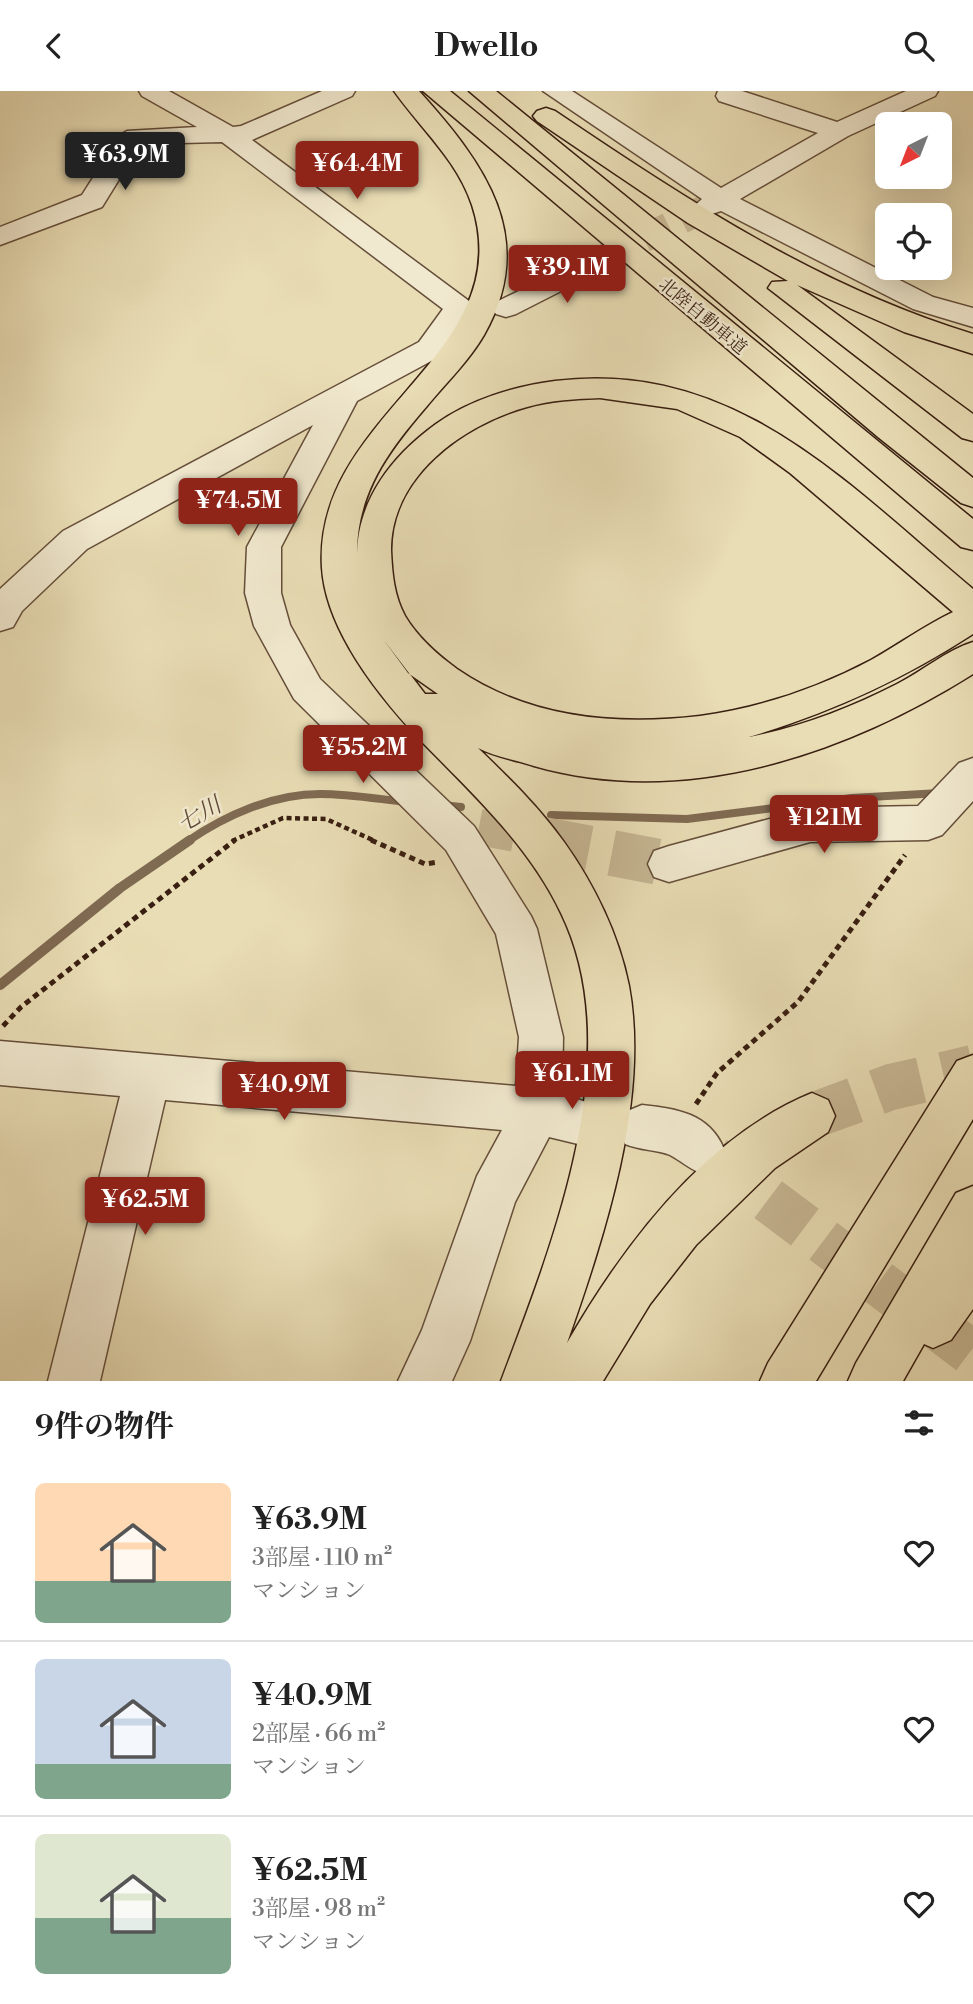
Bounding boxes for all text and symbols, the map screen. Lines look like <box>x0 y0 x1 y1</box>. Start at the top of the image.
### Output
text: Dwello <box>434 26 539 66</box>
icon: back <box>35 27 73 65</box>
icon: search <box>900 27 938 65</box>
north arrow <box>875 112 952 189</box>
map controls <box>875 112 952 280</box>
pin: ¥63.9M <box>68 133 182 192</box>
text: ¥63.9M <box>81 141 169 169</box>
pin: ¥64.4M <box>300 141 414 201</box>
text: ¥64.4M <box>311 150 403 178</box>
button: locate <box>875 203 952 280</box>
pin: ¥39.1M <box>510 245 624 305</box>
text: ¥39.1M <box>525 254 609 282</box>
street label: 北陸自動車道 <box>654 273 751 360</box>
pin: ¥74.5M <box>181 479 295 538</box>
text: ¥74.5M <box>194 487 282 515</box>
pin: ¥55.2M <box>306 725 420 785</box>
text: ¥55.2M <box>319 734 407 762</box>
water label: 七川 <box>173 790 229 838</box>
pin: ¥121M <box>775 795 873 855</box>
text: ¥121M <box>786 804 862 832</box>
pin: ¥61.1M <box>515 1051 629 1111</box>
text: ¥61.1M <box>531 1060 613 1088</box>
pin: ¥40.9M <box>227 1063 341 1122</box>
text: ¥40.9M <box>238 1071 330 1099</box>
pin: ¥62.5M <box>88 1177 202 1237</box>
text: ¥62.5M <box>101 1186 189 1214</box>
icon: filters <box>900 1404 938 1442</box>
text: 9件の物件 <box>35 1408 174 1446</box>
text: ¥63.9M <box>252 1501 367 1539</box>
icon: home <box>91 1511 175 1595</box>
icon: heart <box>900 1534 938 1572</box>
text: 3部屋 · 110 m² <box>252 1544 392 1572</box>
text: マンション <box>252 1577 366 1605</box>
text: ¥40.9M <box>252 1677 372 1715</box>
icon: home <box>91 1687 175 1771</box>
icon: heart <box>900 1710 938 1748</box>
text: 2部屋 · 66 m² <box>252 1720 385 1748</box>
text: マンション <box>252 1753 366 1781</box>
text: ¥62.5M <box>252 1852 367 1890</box>
icon: home <box>91 1862 175 1946</box>
icon: heart <box>900 1885 938 1923</box>
text: 3部屋 · 98 m² <box>252 1895 385 1923</box>
text: マンション <box>252 1928 366 1956</box>

